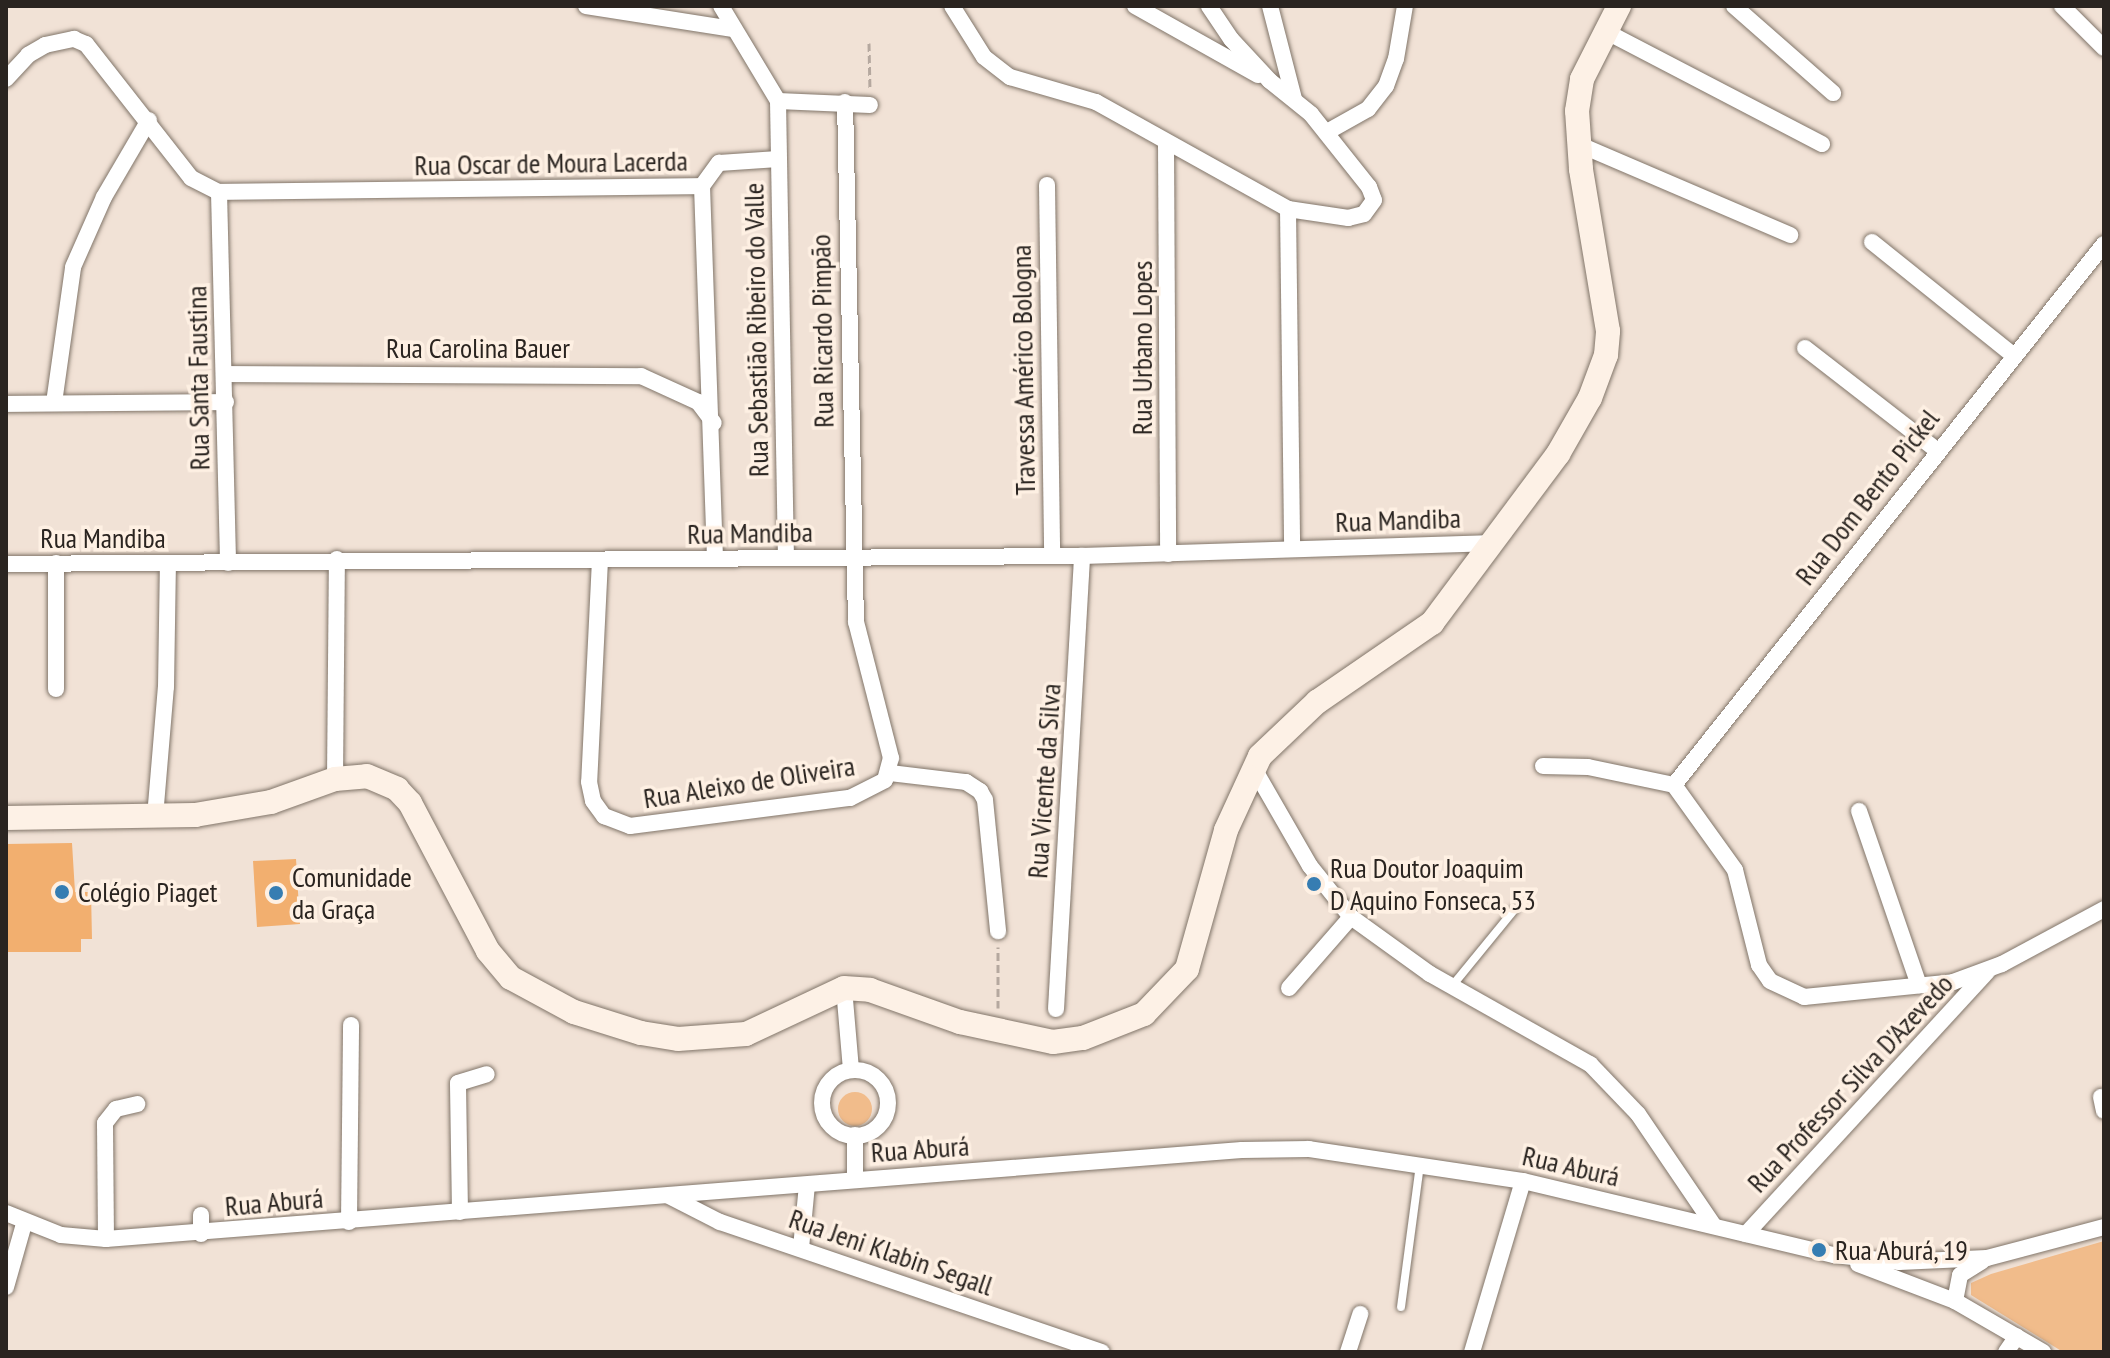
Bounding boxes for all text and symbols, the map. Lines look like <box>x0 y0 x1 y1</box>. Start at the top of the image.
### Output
street label: Rua Oscar de Moura Lacerda <box>414 144 688 182</box>
street label: Rua Sebastião Ribeiro do Valle <box>737 182 775 478</box>
street label: Rua Ricardo Pimpão <box>804 234 840 428</box>
street label: Travessa Américo Bologna <box>1004 244 1042 496</box>
street label: Rua Urbano Lopes <box>1125 261 1159 435</box>
street label: Rua Santa Faustina <box>180 285 216 471</box>
street label: Rua Carolina Bauer <box>386 331 570 365</box>
street label: Rua Dom Bento Pickel <box>1788 403 1946 591</box>
street label: Rua Mandiba <box>1335 501 1461 539</box>
street label: Rua Mandiba <box>687 515 813 551</box>
street label: Rua Mandiba <box>40 521 166 555</box>
street label: Rua Vicente da Silva <box>1020 682 1068 880</box>
street label: Rua Aleixo de Oliveira <box>641 749 857 815</box>
place label: Rua Doutor Joaquim D Aquino Fonseca, 53 <box>1330 851 1538 917</box>
place label: Comunidade da Graça <box>292 860 412 926</box>
place label: Colégio Piaget <box>78 875 217 909</box>
marker: Rua Doutor Joaquim D Aquino Fonseca, 53 <box>1305 875 1323 893</box>
marker: Colégio Piaget <box>53 883 71 901</box>
marker: Comunidade da Graça <box>267 884 285 902</box>
street label: Rua Professor Silva D'Azevedo <box>1740 967 1960 1199</box>
street label: Rua Aburá <box>869 1129 971 1169</box>
street label: Rua Aburá <box>1519 1138 1623 1194</box>
street label: Rua Aburá <box>223 1181 325 1223</box>
street label: Rua Jeni Klabin Segall <box>785 1201 997 1303</box>
place label: Rua Aburá, 19 <box>1835 1233 1970 1267</box>
marker: Rua Aburá, 19 <box>1810 1241 1828 1259</box>

